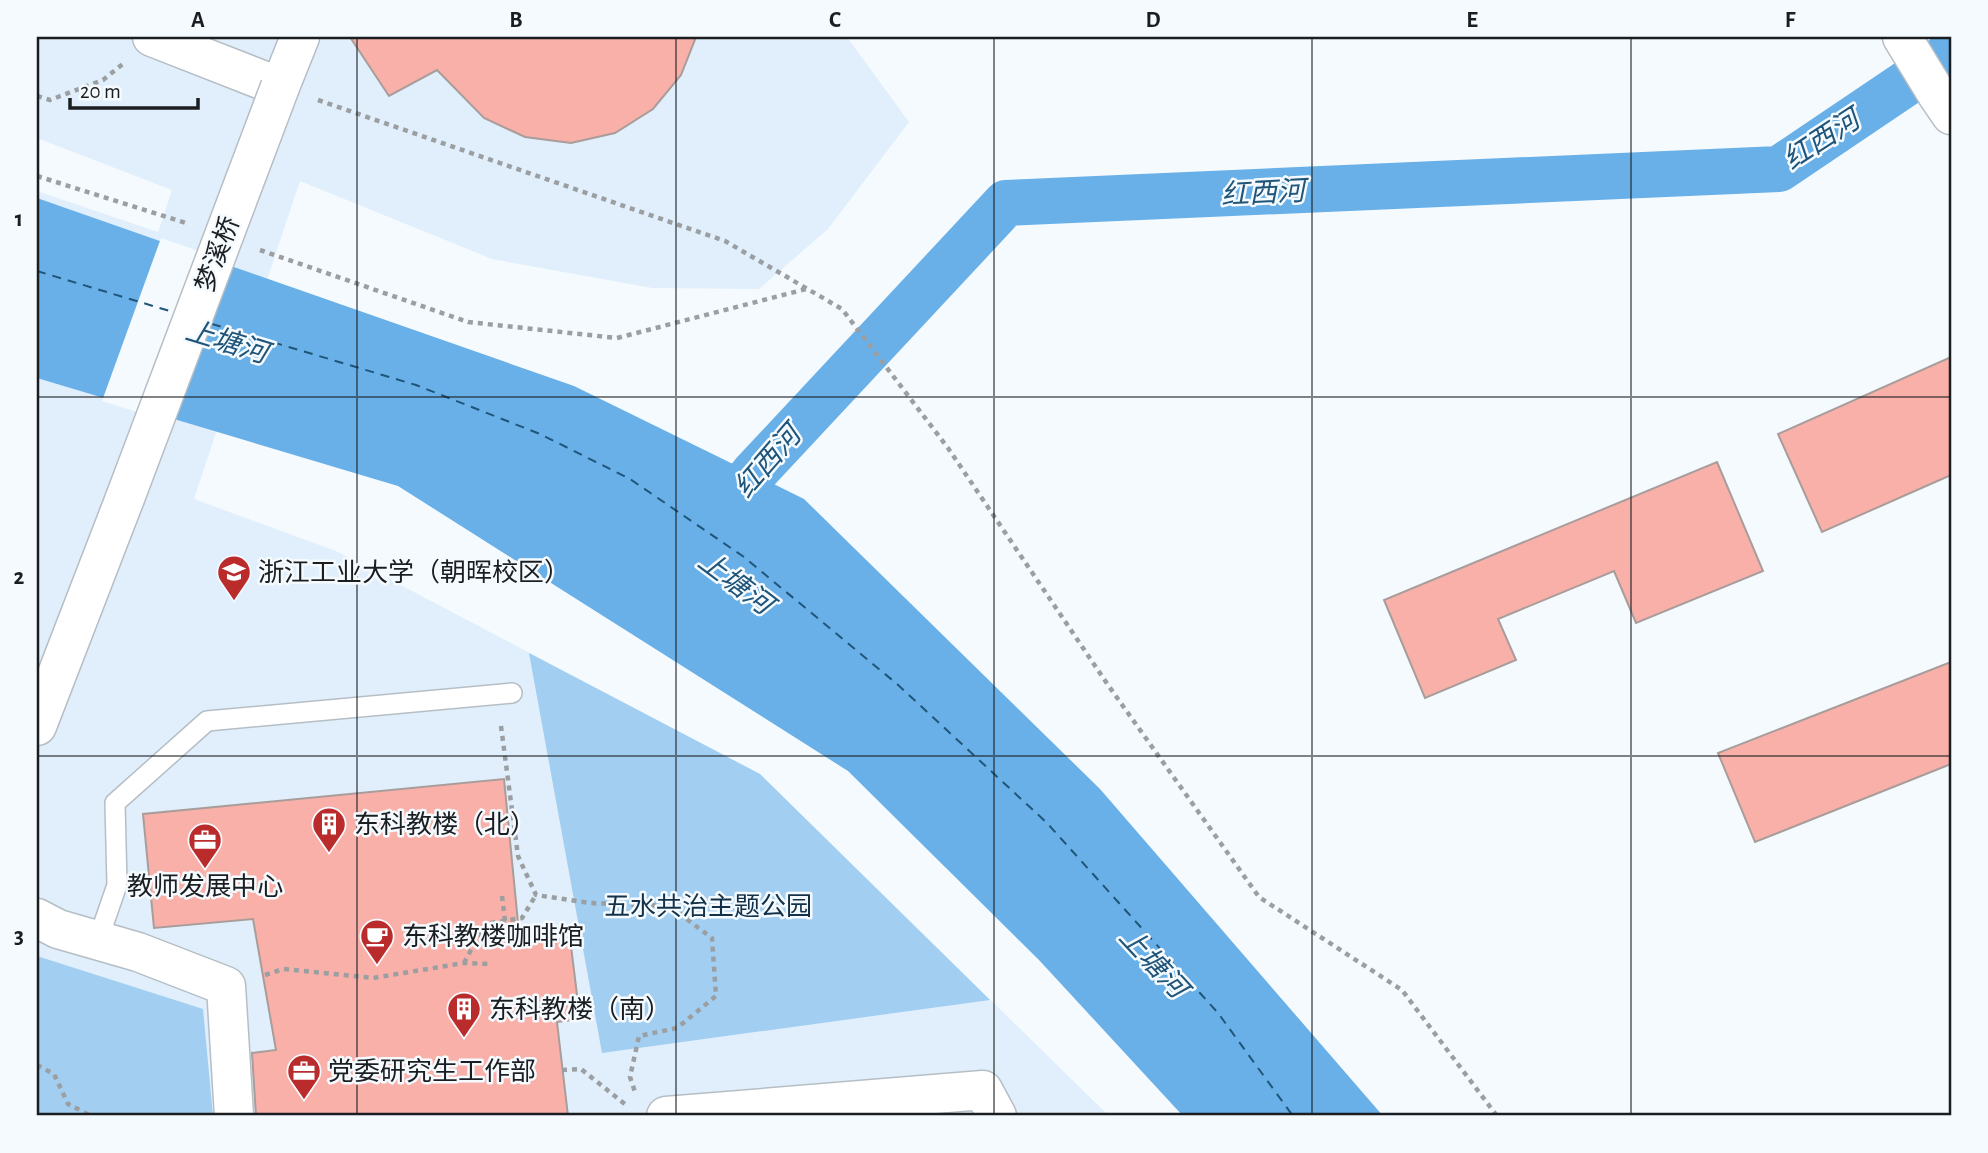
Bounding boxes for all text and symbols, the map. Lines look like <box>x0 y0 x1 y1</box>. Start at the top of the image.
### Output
text: A <box>191 9 205 32</box>
text: B <box>509 9 523 32</box>
text: C <box>829 9 841 32</box>
text: D <box>1145 9 1161 32</box>
text: E <box>1466 9 1478 32</box>
text: F <box>1785 9 1796 32</box>
scale bar <box>70 66 198 110</box>
text: 20 m <box>80 81 121 102</box>
water label: 红西河 <box>1778 102 1869 175</box>
water label: 红西河 <box>1220 176 1311 210</box>
text: 1 <box>15 208 23 231</box>
street label: 梦溪桥 <box>191 213 244 295</box>
water label: 上塘河 <box>182 315 276 370</box>
water label: 红西河 <box>729 416 810 503</box>
water label: 上塘河 <box>693 546 782 623</box>
school or university icon: 浙江工业大学（朝晖校区） <box>215 553 253 602</box>
place label: 浙江工业大学（朝晖校区） <box>258 558 570 586</box>
text: 2 <box>14 566 25 589</box>
building icon: 东科教楼（北） <box>310 805 348 854</box>
place label: 东科教楼（北） <box>354 810 536 838</box>
office icon: 教师发展中心 <box>186 821 224 870</box>
place label: 教师发展中心 <box>127 873 283 900</box>
park label: 五水共治主题公园 <box>604 893 812 920</box>
cafe icon: 东科教楼咖啡馆 <box>358 917 396 966</box>
water label: 上塘河 <box>1114 922 1196 1007</box>
place label: 东科教楼咖啡馆 <box>402 923 584 950</box>
text: 3 <box>14 925 24 948</box>
building icon: 东科教楼（南） <box>445 990 483 1039</box>
place label: 东科教楼（南） <box>489 995 671 1023</box>
office icon: 党委研究生工作部 <box>285 1052 323 1101</box>
place label: 党委研究生工作部 <box>328 1057 536 1085</box>

